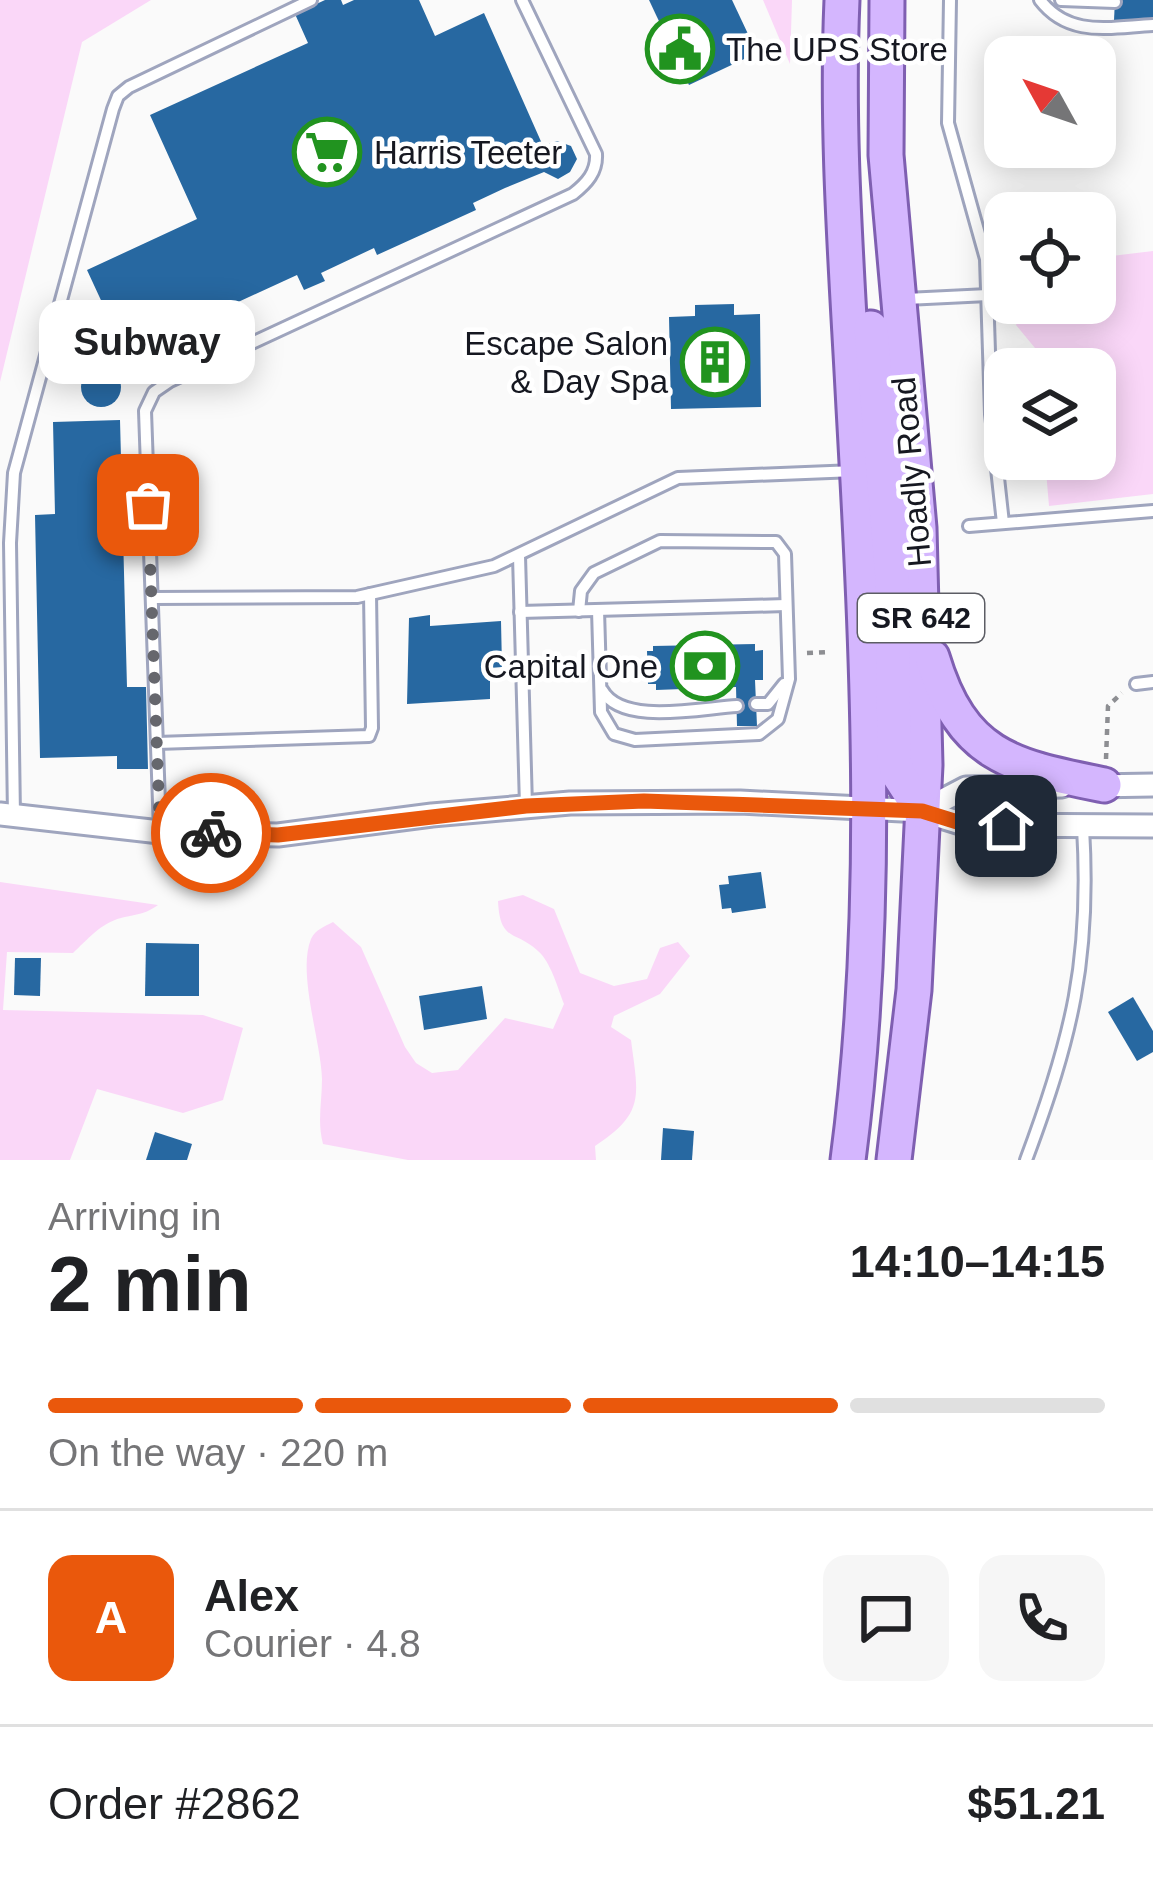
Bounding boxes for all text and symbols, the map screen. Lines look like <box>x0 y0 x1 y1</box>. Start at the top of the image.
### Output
public building icon: The UPS Store <box>645 14 715 84</box>
place label: The UPS Store <box>726 31 948 68</box>
north arrow <box>984 36 1116 168</box>
map controls <box>984 36 1116 480</box>
supermarket icon: Harris Teeter <box>292 117 362 187</box>
place label: Harris Teeter <box>374 134 562 171</box>
button: locate <box>984 192 1116 324</box>
callout: Subway <box>40 301 256 385</box>
text: Subway <box>73 320 221 363</box>
place label: Escape Salon & Day Spa <box>464 325 669 400</box>
building icon: Escape Salon & Day Spa <box>680 327 750 397</box>
button: layers <box>984 348 1116 480</box>
street label: Hoadly Road <box>885 375 938 569</box>
pin <box>97 454 199 556</box>
icon: bag <box>115 472 181 538</box>
road number: SR 642 <box>858 594 984 642</box>
bank icon: Capital One <box>670 631 740 701</box>
place label: Capital One <box>484 648 658 685</box>
courier <box>151 773 271 893</box>
pin <box>955 775 1057 877</box>
icon: home <box>973 793 1039 859</box>
icon: bike <box>178 800 244 866</box>
text: Arriving in <box>48 1195 221 1238</box>
text: 14:10–14:15 <box>850 1236 1105 1287</box>
text: 2 min <box>48 1240 252 1328</box>
text: On the way · 220 m <box>48 1431 388 1474</box>
button: chat <box>823 1555 949 1681</box>
button: phone <box>979 1555 1105 1681</box>
text: Alex <box>204 1570 299 1621</box>
text: A <box>95 1592 127 1643</box>
text: Courier · 4.8 <box>204 1622 421 1665</box>
text: Order #2862 <box>48 1778 301 1829</box>
text: $51.21 <box>967 1778 1105 1829</box>

